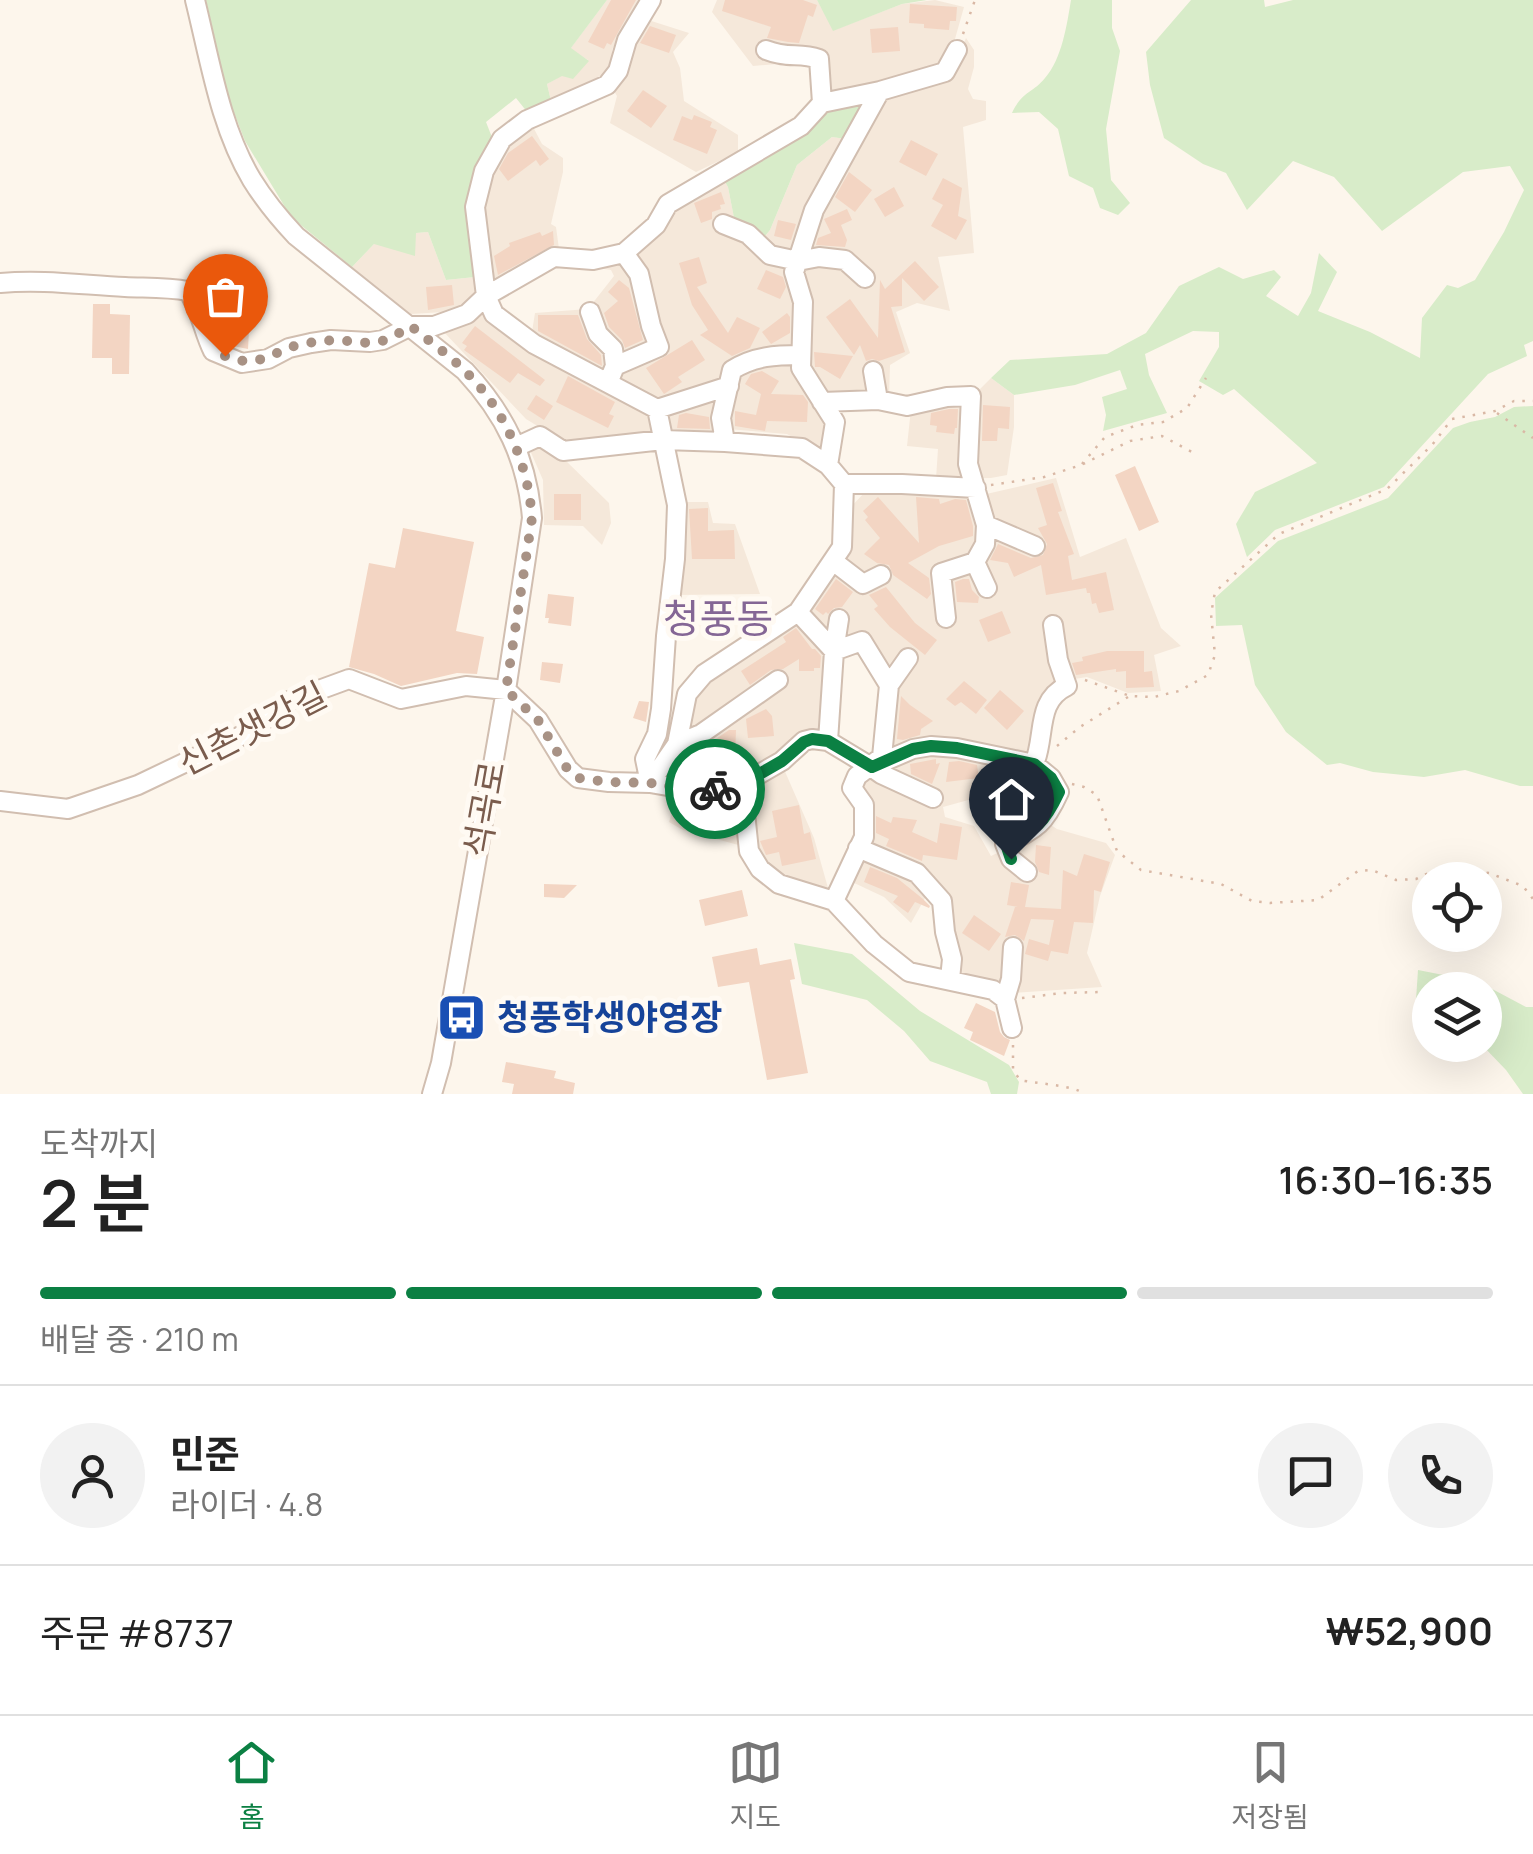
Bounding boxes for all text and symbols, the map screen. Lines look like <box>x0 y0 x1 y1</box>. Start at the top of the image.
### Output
pin <box>183 254 268 357</box>
icon: bag <box>198 269 253 324</box>
district label: 청풍동 <box>663 590 773 645</box>
street label: 신촌샛강길 <box>169 670 335 786</box>
courier <box>665 739 765 839</box>
street label: 석곡로 <box>452 757 516 861</box>
pin <box>969 757 1054 860</box>
icon: bike <box>688 762 743 817</box>
icon: home <box>984 772 1039 827</box>
map controls <box>1412 862 1502 1062</box>
button: locate <box>1412 862 1502 952</box>
button: layers <box>1412 972 1502 1062</box>
bus stop icon: 청풍학생야영장 <box>436 991 488 1043</box>
place label: 청풍학생야영장 <box>497 993 722 1041</box>
text: 도착까지 <box>40 1121 158 1165</box>
text: 16:30–16:35 <box>1279 1153 1493 1205</box>
text: 2 분 <box>40 1158 151 1247</box>
text: 배달 중 · 210 m <box>40 1317 239 1361</box>
button: person <box>40 1423 145 1528</box>
button: chat <box>1258 1423 1363 1528</box>
button: phone <box>1388 1423 1493 1528</box>
text: 민준 <box>170 1427 240 1479</box>
text: 라이더 · 4.8 <box>170 1482 323 1526</box>
text: ₩52,900 <box>1325 1604 1493 1656</box>
text: 주문 #8737 <box>40 1606 234 1658</box>
tab: 홈 <box>224 1735 279 1835</box>
tab: 지도 <box>728 1735 783 1835</box>
tab: 저장됨 <box>1231 1735 1309 1835</box>

